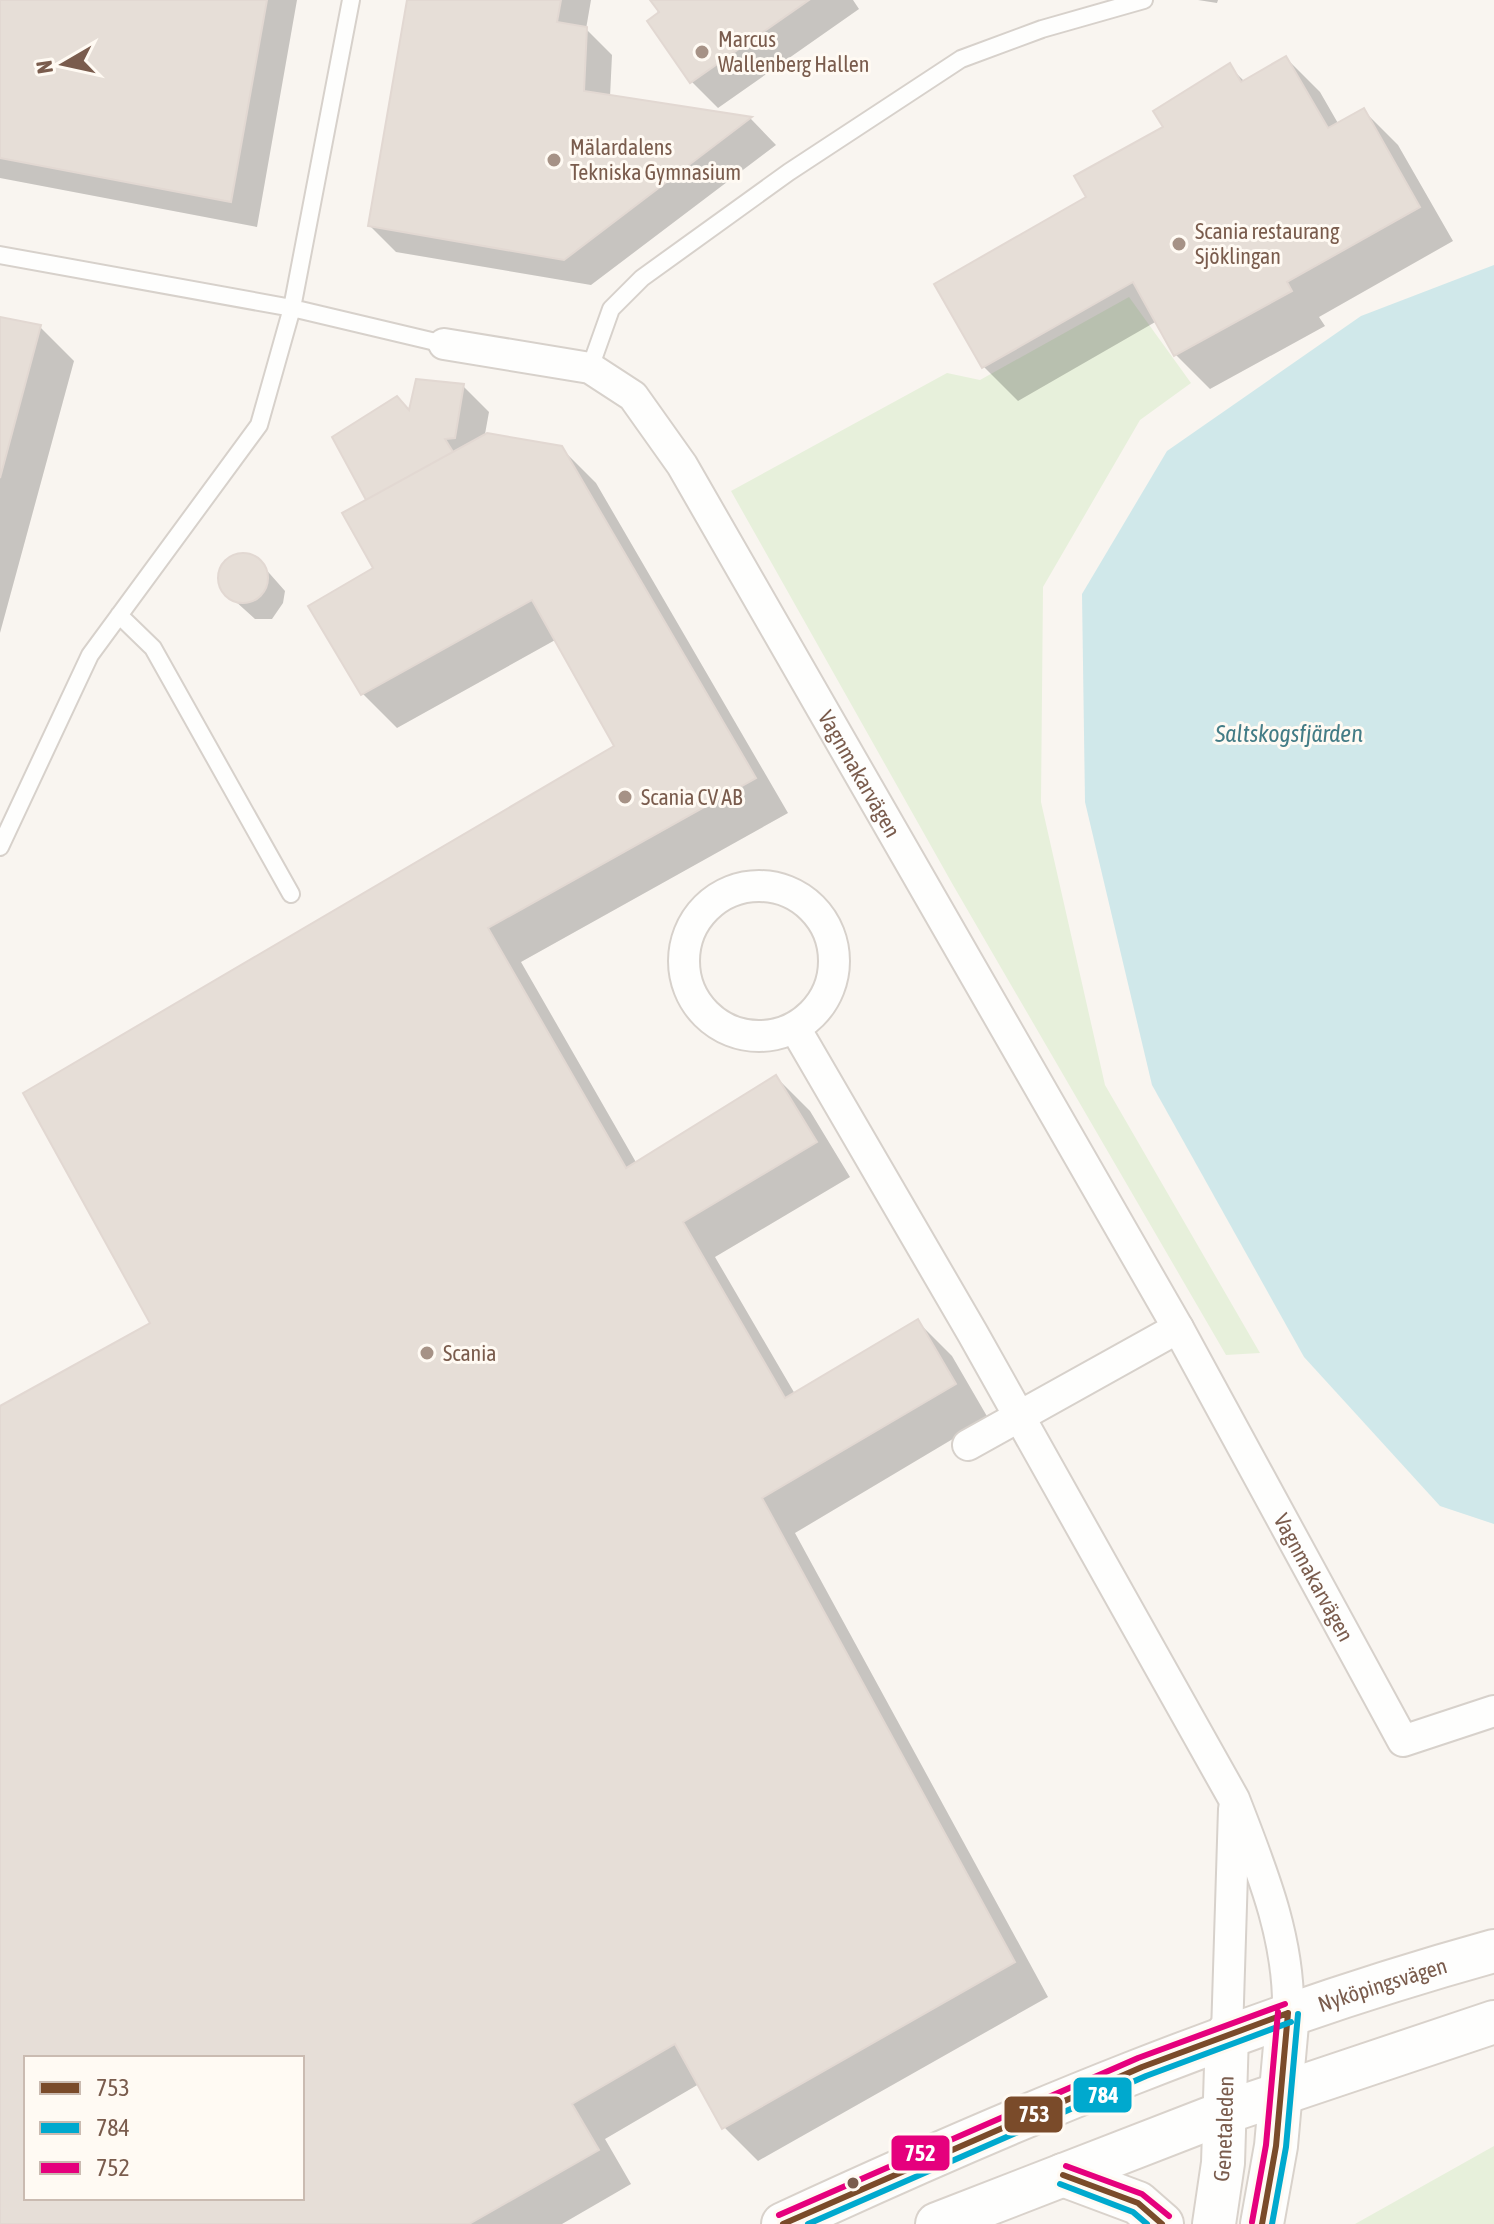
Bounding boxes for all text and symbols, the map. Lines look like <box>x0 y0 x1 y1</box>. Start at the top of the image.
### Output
north arrow <box>24 24 104 104</box>
place label: Marcus Wallenberg Hallen <box>718 26 869 77</box>
marker: Marcus Wallenberg Hallen <box>693 43 711 61</box>
text: N <box>30 59 58 76</box>
place label: Mälardalens Tekniska Gymnasium <box>570 134 741 185</box>
marker: Mälardalens Tekniska Gymnasium <box>545 151 563 169</box>
place label: Scania restaurang Sjöklingan <box>1195 218 1340 269</box>
marker: Scania restaurang Sjöklingan <box>1170 235 1188 253</box>
street label: Vagnmakarvägen <box>813 706 906 842</box>
water label: Saltskogsfjärden <box>1214 720 1363 747</box>
place label: Scania CV AB <box>641 784 743 810</box>
marker: Scania CV AB <box>616 788 634 806</box>
place label: Scania <box>443 1340 497 1366</box>
marker: Scania <box>418 1344 436 1362</box>
street label: Vagnmakarvägen <box>1269 1509 1359 1646</box>
street label: Nyköpingsvägen <box>1315 1952 1450 2017</box>
legend <box>24 2056 304 2200</box>
text: 753 <box>96 2074 130 2101</box>
line badge: 784 <box>1072 2076 1133 2114</box>
street label: Genetaleden <box>1207 2076 1239 2183</box>
text: 784 <box>1087 2082 1119 2108</box>
line badge: 753 <box>1003 2095 1064 2134</box>
text: 753 <box>1018 2101 1050 2127</box>
text: 784 <box>96 2114 130 2141</box>
line badge: 752 <box>890 2134 951 2172</box>
text: 752 <box>904 2140 936 2166</box>
text: 752 <box>96 2154 130 2181</box>
unlabelled marker <box>845 2175 861 2191</box>

